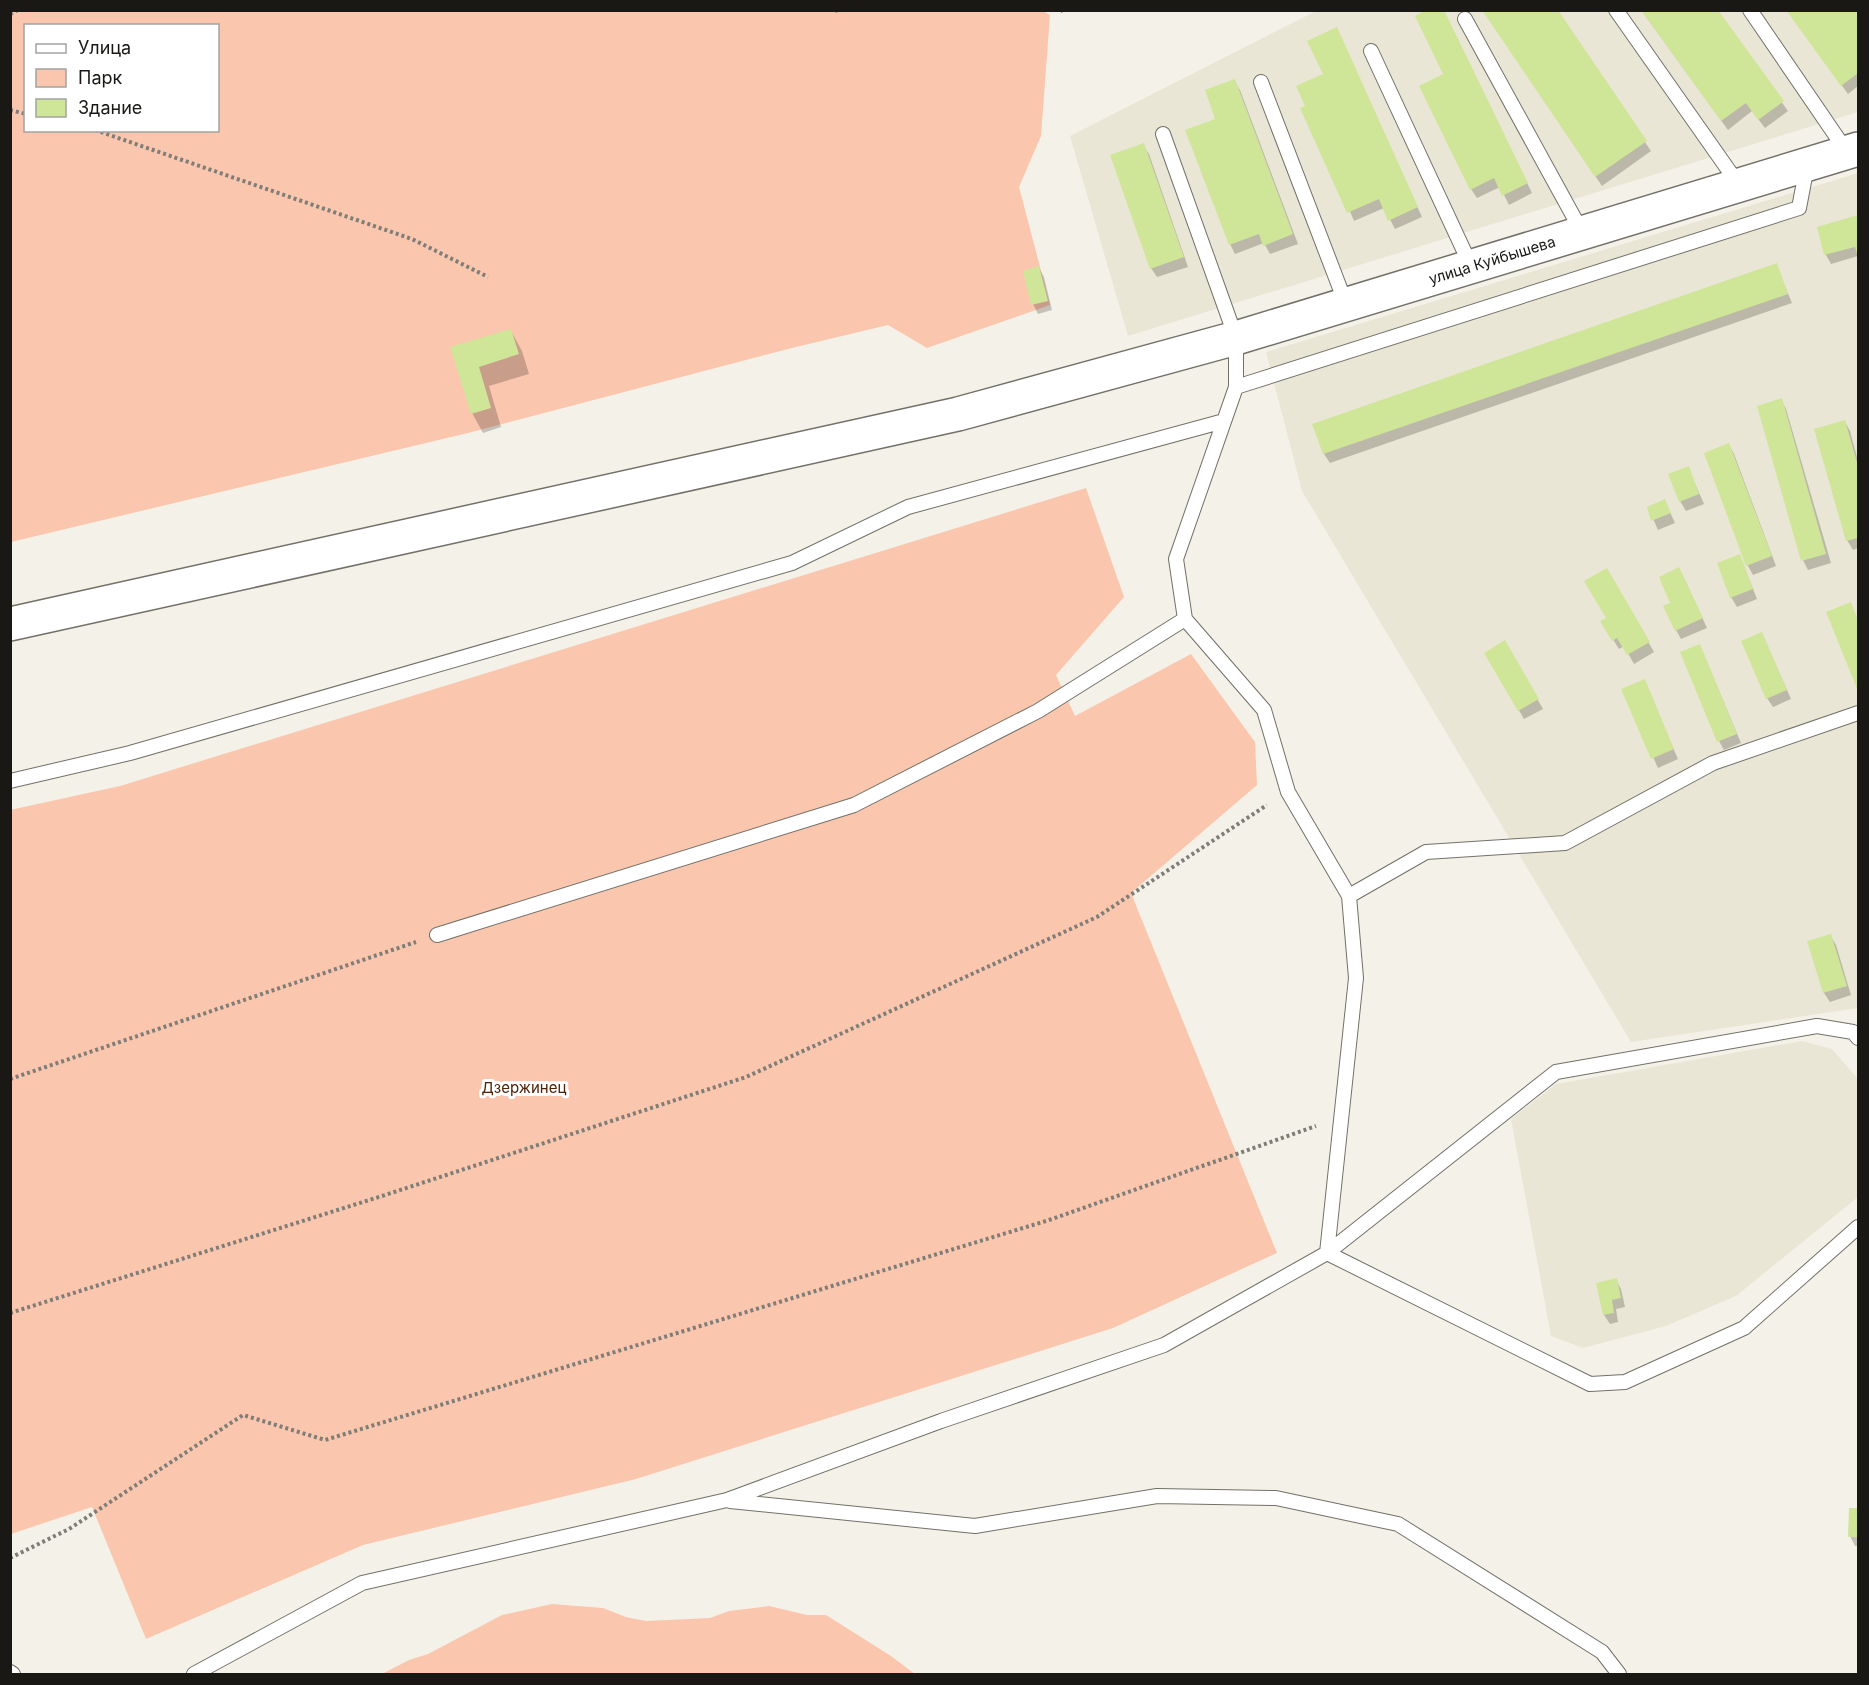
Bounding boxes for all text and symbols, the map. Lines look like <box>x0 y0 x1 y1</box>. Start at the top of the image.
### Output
legend <box>24 24 219 132</box>
text: Улица <box>78 37 131 58</box>
text: Парк <box>78 67 123 88</box>
text: Здание <box>78 97 142 118</box>
street label: улица Куйбышева <box>1426 232 1558 288</box>
park label: Дзержинец <box>482 1078 566 1097</box>

